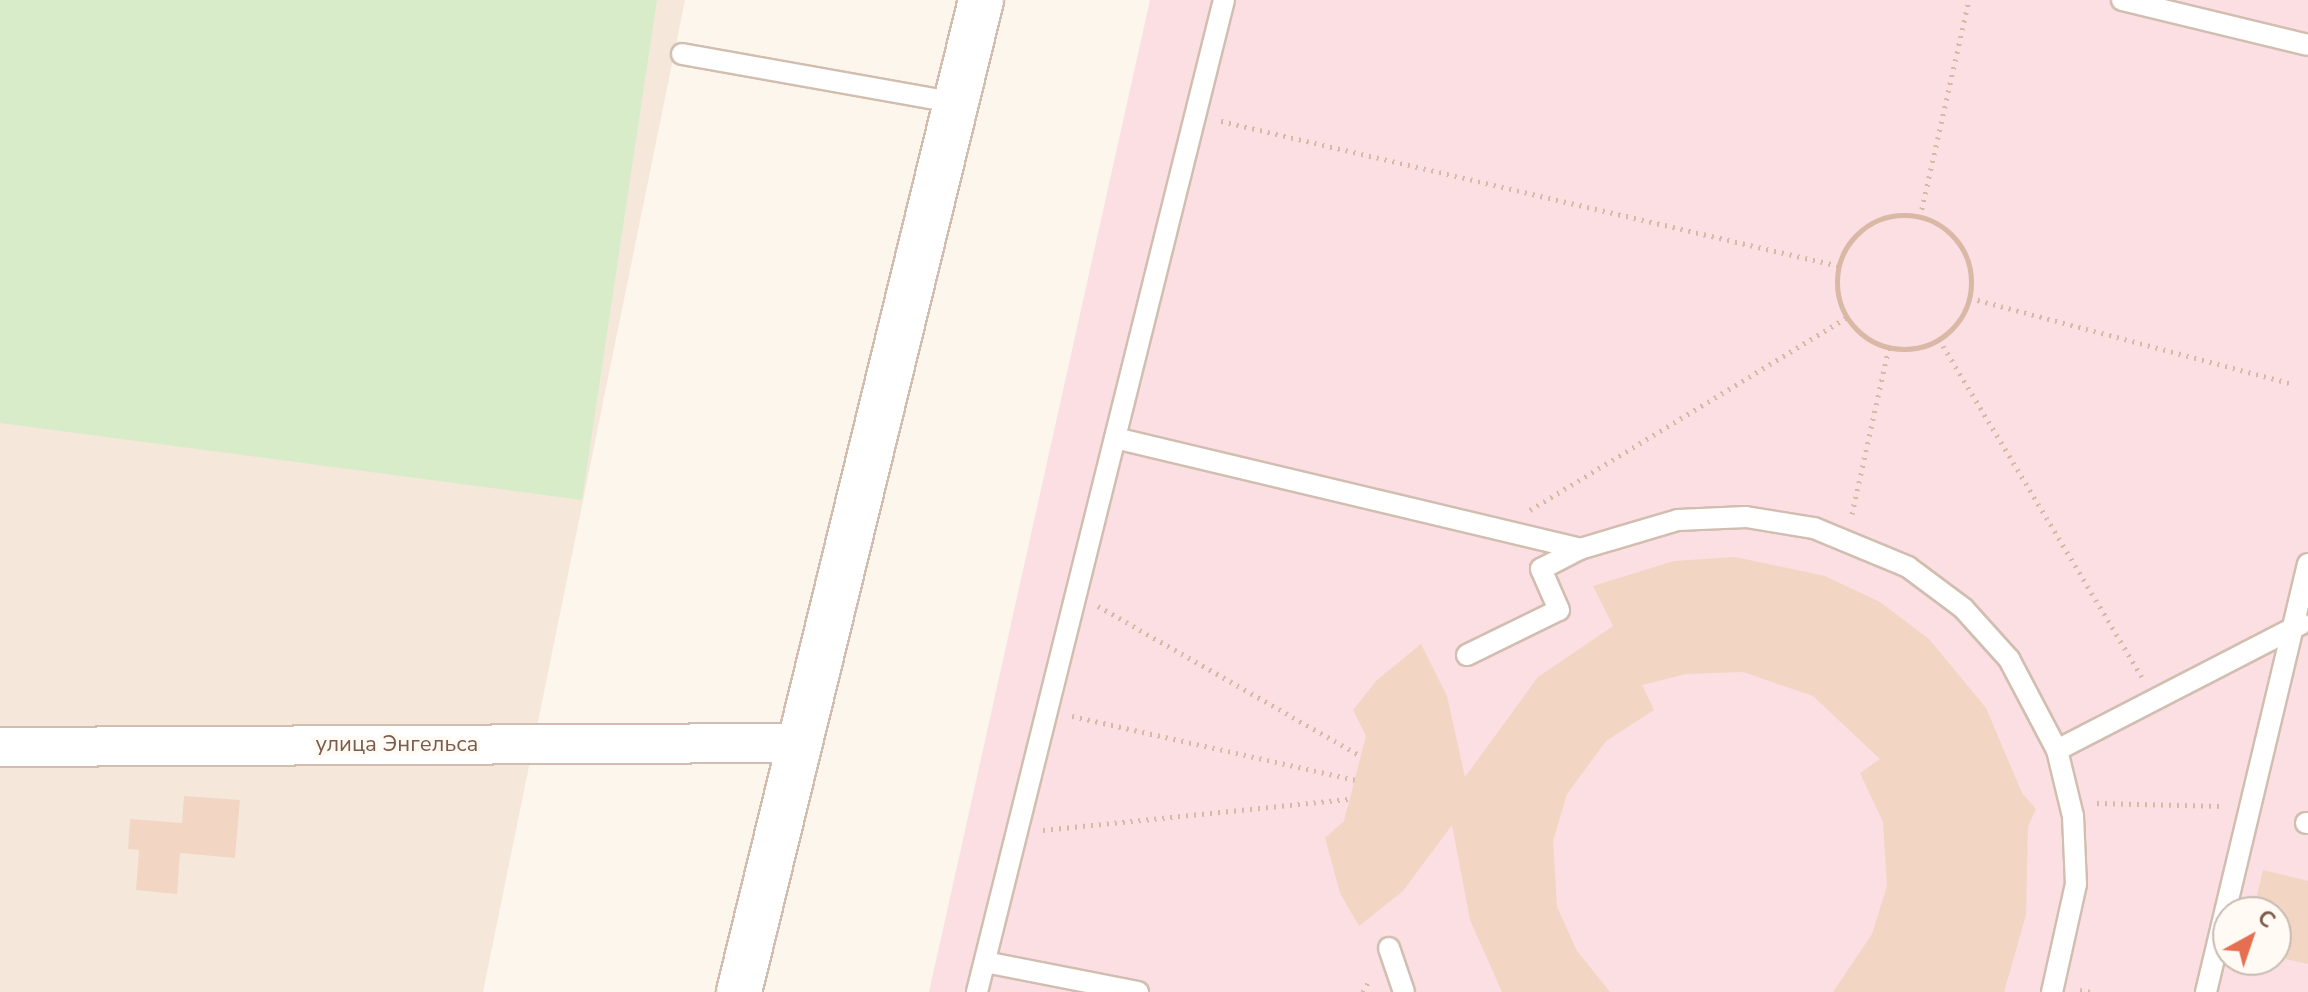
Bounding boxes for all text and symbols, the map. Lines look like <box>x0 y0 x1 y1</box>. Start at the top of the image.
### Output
street label: улица Энгельса <box>316 732 478 758</box>
north arrow <box>2212 896 2292 976</box>
text: С <box>2251 903 2282 935</box>

